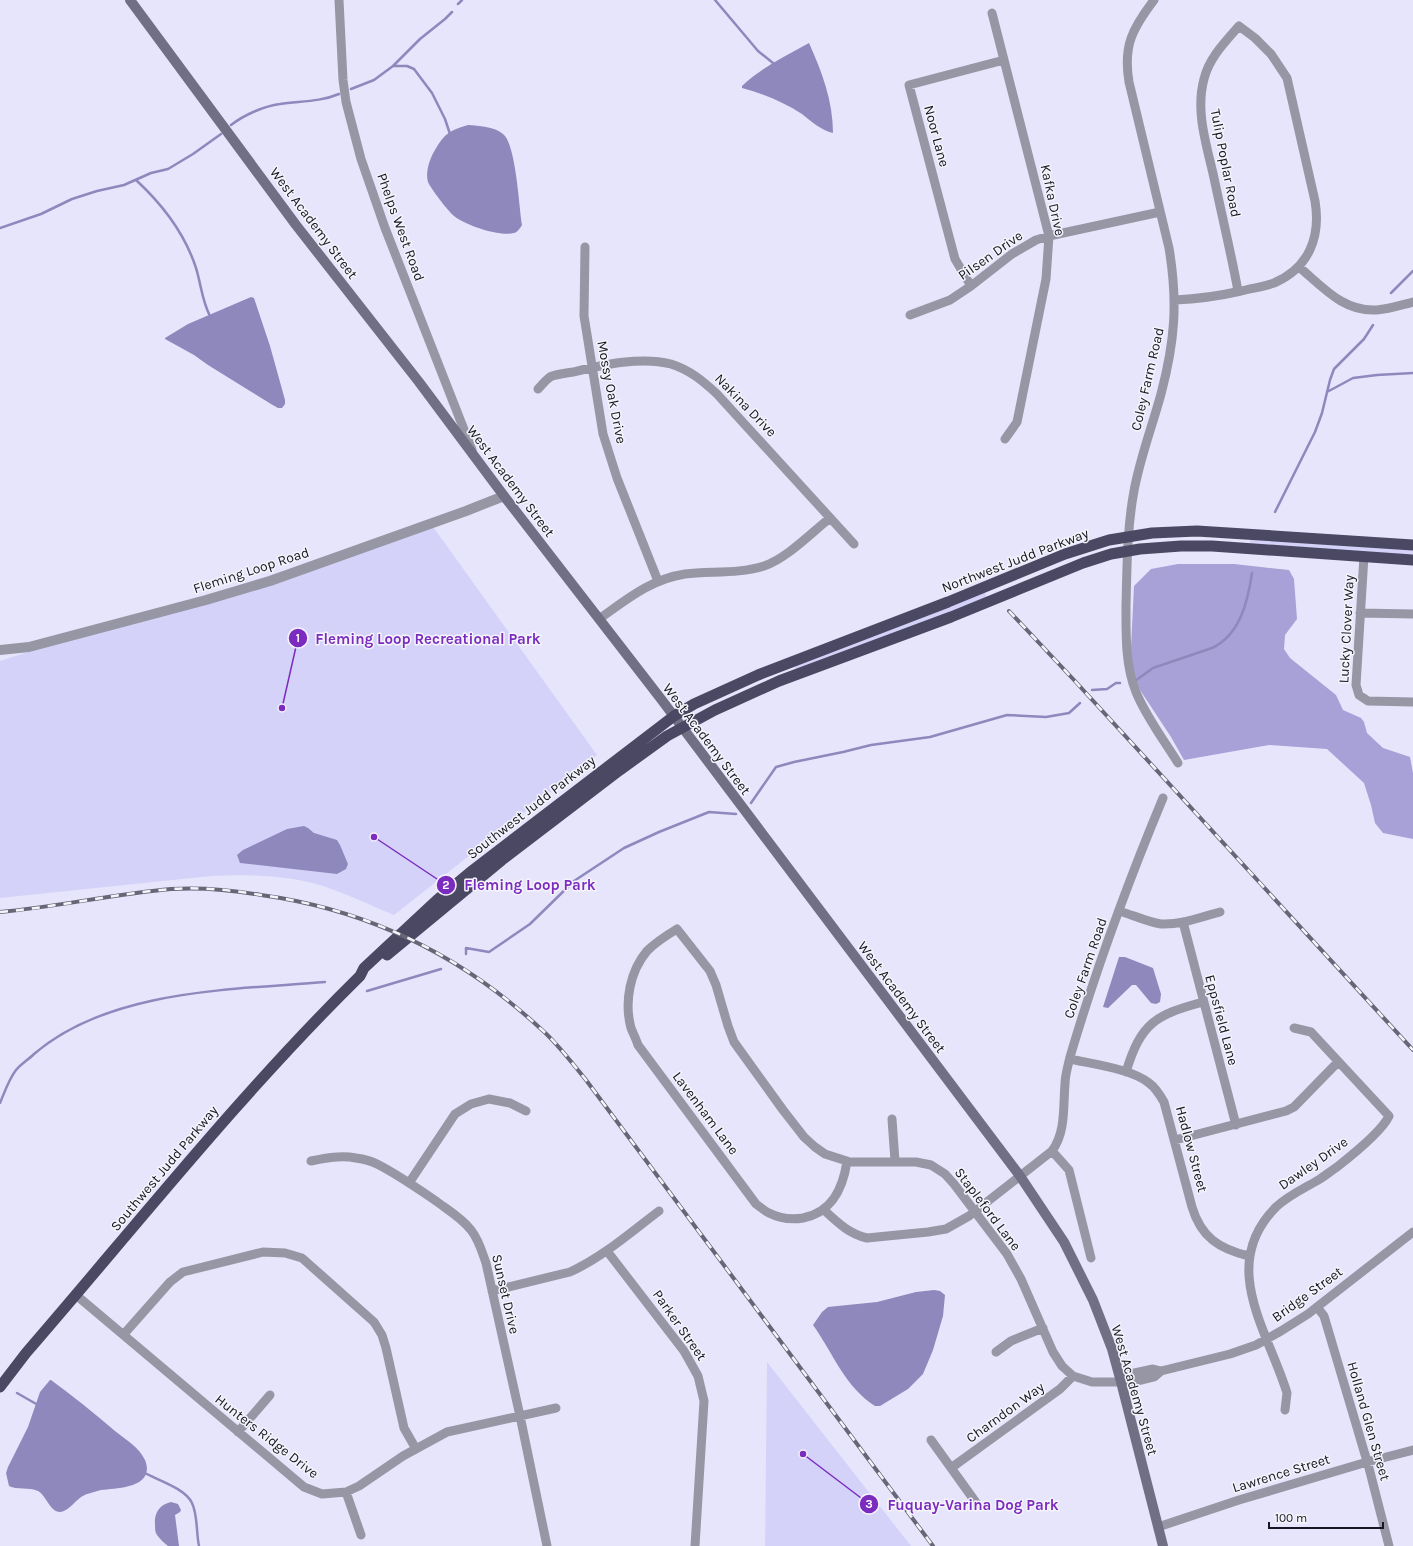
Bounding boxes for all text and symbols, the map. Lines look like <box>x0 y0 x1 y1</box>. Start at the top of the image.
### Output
street label: Noor Lane <box>920 103 953 169</box>
street label: Tulip Poplar Road <box>1207 108 1244 219</box>
street label: Kafka Drive <box>1037 163 1068 237</box>
street label: West Academy Street <box>266 164 361 282</box>
street label: Phelps West Road <box>373 171 428 283</box>
street label: Pilsen Drive <box>955 227 1026 284</box>
street label: Coley Farm Road <box>1127 326 1168 432</box>
street label: Mossy Oak Drive <box>593 339 630 445</box>
street label: Nakina Drive <box>711 370 780 441</box>
street label: West Academy Street <box>463 422 558 540</box>
street label: Northwest Judd Parkway <box>939 524 1092 596</box>
street label: Fleming Loop Road <box>191 544 311 597</box>
street label: Lucky Clover Way <box>1335 574 1358 684</box>
callout: Fleming Loop Recreational Park <box>288 625 549 652</box>
text: Fleming Loop Recreational Park <box>315 630 541 648</box>
text: 1 <box>296 631 300 645</box>
street label: West Academy Street <box>659 680 754 798</box>
street label: Southwest Judd Parkway <box>464 752 599 863</box>
callout: Fleming Loop Park <box>436 871 604 898</box>
text: Fleming Loop Park <box>464 876 596 894</box>
text: 2 <box>442 878 450 892</box>
street label: Coley Farm Road <box>1060 915 1111 1021</box>
street label: West Academy Street <box>854 938 949 1056</box>
street label: Eppsfield Lane <box>1201 973 1242 1067</box>
street label: Lavenham Lane <box>669 1068 742 1158</box>
street label: Southwest Judd Parkway <box>107 1102 222 1234</box>
street label: Hadlow Street <box>1172 1104 1211 1194</box>
street label: Dawley Drive <box>1275 1133 1351 1194</box>
street label: Stapleford Lane <box>951 1164 1024 1254</box>
street label: Sunset Drive <box>488 1253 523 1336</box>
street label: Bridge Street <box>1269 1263 1346 1326</box>
street label: Parker Street <box>649 1287 710 1364</box>
street label: West Academy Street <box>1108 1323 1161 1457</box>
street label: Holland Glen Street <box>1343 1360 1394 1483</box>
street label: Charndon Way <box>963 1378 1048 1446</box>
street label: Hunters Ridge Drive <box>212 1391 322 1482</box>
street label: Lawrence Street <box>1230 1451 1332 1496</box>
callout: Fuquay-Varina Dog Park <box>859 1491 1066 1518</box>
text: Fuquay-Varina Dog Park <box>887 1496 1059 1514</box>
text: 3 <box>865 1497 873 1511</box>
scale bar <box>1269 1504 1383 1530</box>
text: 100 m <box>1275 1511 1307 1525</box>

